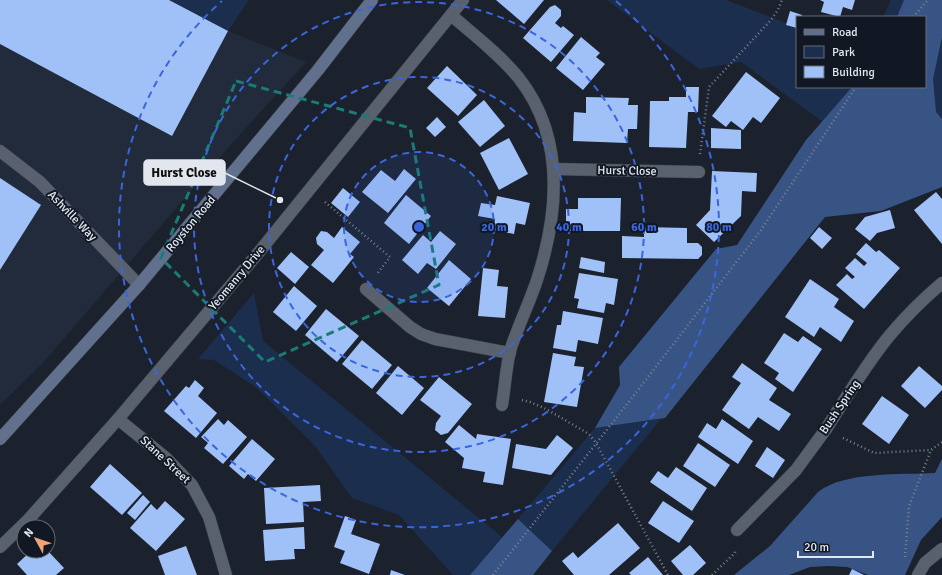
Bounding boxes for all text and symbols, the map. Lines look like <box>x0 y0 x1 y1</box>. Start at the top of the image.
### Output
legend <box>796 16 926 88</box>
text: Road <box>832 25 858 40</box>
text: Park <box>832 45 855 60</box>
text: Building <box>832 65 875 80</box>
callout: Hurst Close <box>144 160 225 185</box>
street label: Hurst Close <box>597 163 657 179</box>
text: Hurst Close <box>151 165 217 181</box>
street label: Ashville Way <box>44 188 100 245</box>
street label: Royston Road <box>163 193 219 255</box>
centre of rings <box>412 220 426 234</box>
text: 20 m <box>481 220 507 235</box>
text: 40 m <box>556 220 582 235</box>
text: 60 m <box>631 220 657 235</box>
text: 80 m <box>706 220 732 235</box>
street label: Yeomanry Drive <box>206 243 268 313</box>
street label: Bush Spring <box>816 377 864 437</box>
street label: Stane Street <box>137 433 193 487</box>
north arrow <box>16 519 56 559</box>
text: N <box>21 526 36 540</box>
scale bar <box>798 533 873 559</box>
text: 20 m <box>804 540 829 555</box>

